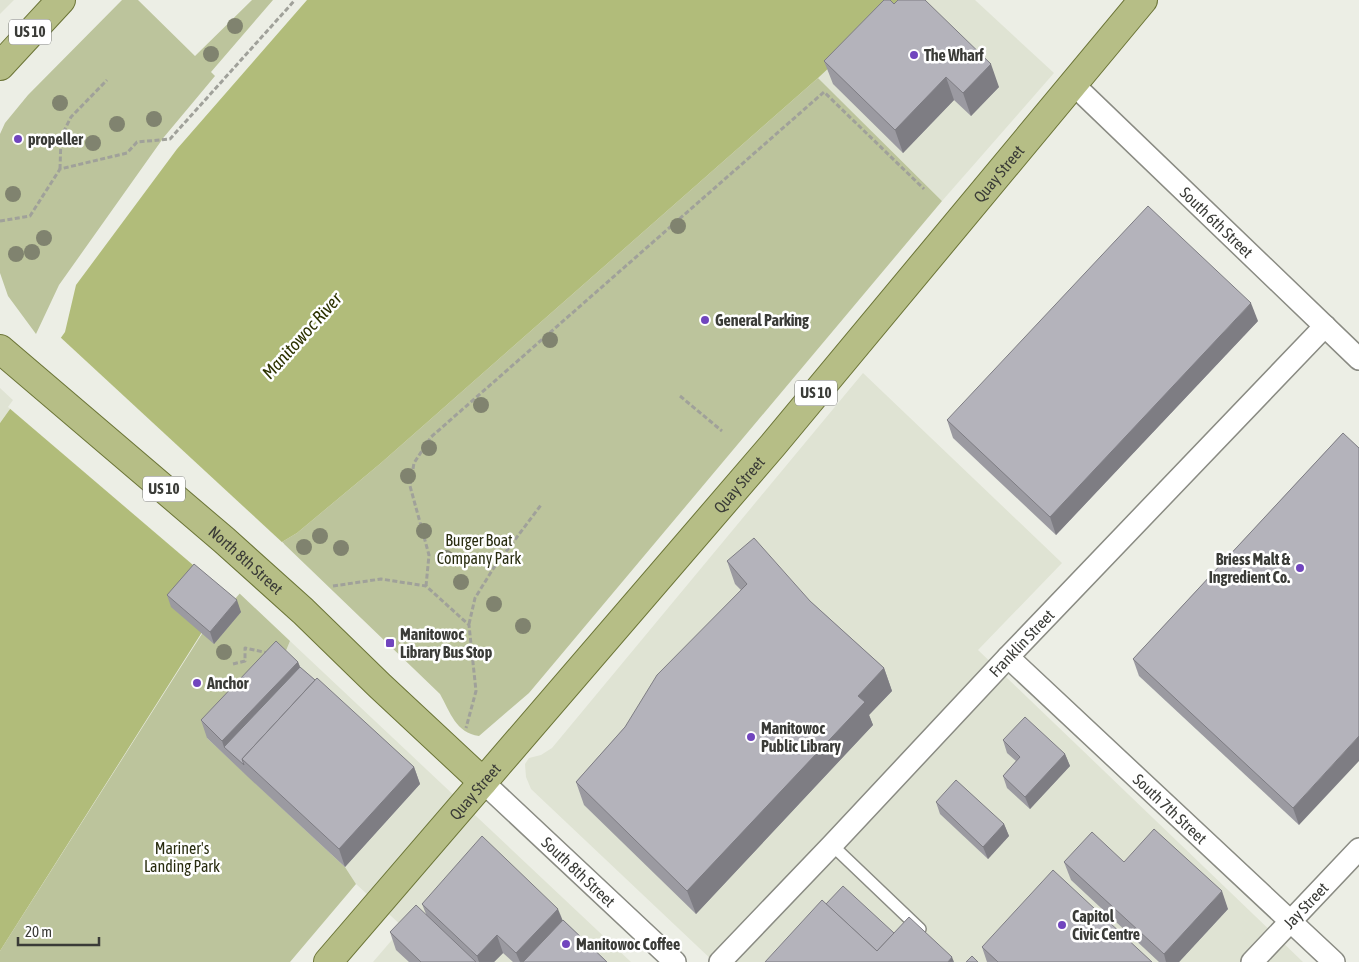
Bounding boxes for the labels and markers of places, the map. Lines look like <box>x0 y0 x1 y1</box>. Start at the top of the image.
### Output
place label: The Wharf <box>924 46 984 64</box>
marker: The Wharf <box>908 49 920 61</box>
place label: propeller <box>28 130 83 148</box>
marker: propeller <box>12 133 24 145</box>
place label: General Parking <box>715 311 809 329</box>
marker: General Parking <box>699 314 711 326</box>
place label: Briess Malt & Ingredient Co. <box>1209 550 1291 586</box>
marker: Briess Malt & Ingredient Co. <box>1294 562 1306 574</box>
place label: Manitowoc Library Bus Stop <box>400 625 493 661</box>
marker: Manitowoc Library Bus Stop <box>384 637 396 649</box>
place label: Anchor <box>206 674 249 692</box>
marker: Anchor <box>191 677 203 689</box>
place label: Manitowoc Public Library <box>761 719 841 755</box>
marker: Manitowoc Public Library <box>745 731 757 743</box>
place label: Capitol Civic Centre <box>1072 907 1140 943</box>
marker: Capitol Civic Centre <box>1056 919 1068 931</box>
place label: Manitowoc Coffee <box>576 935 680 953</box>
marker: Manitowoc Coffee <box>560 938 572 950</box>

